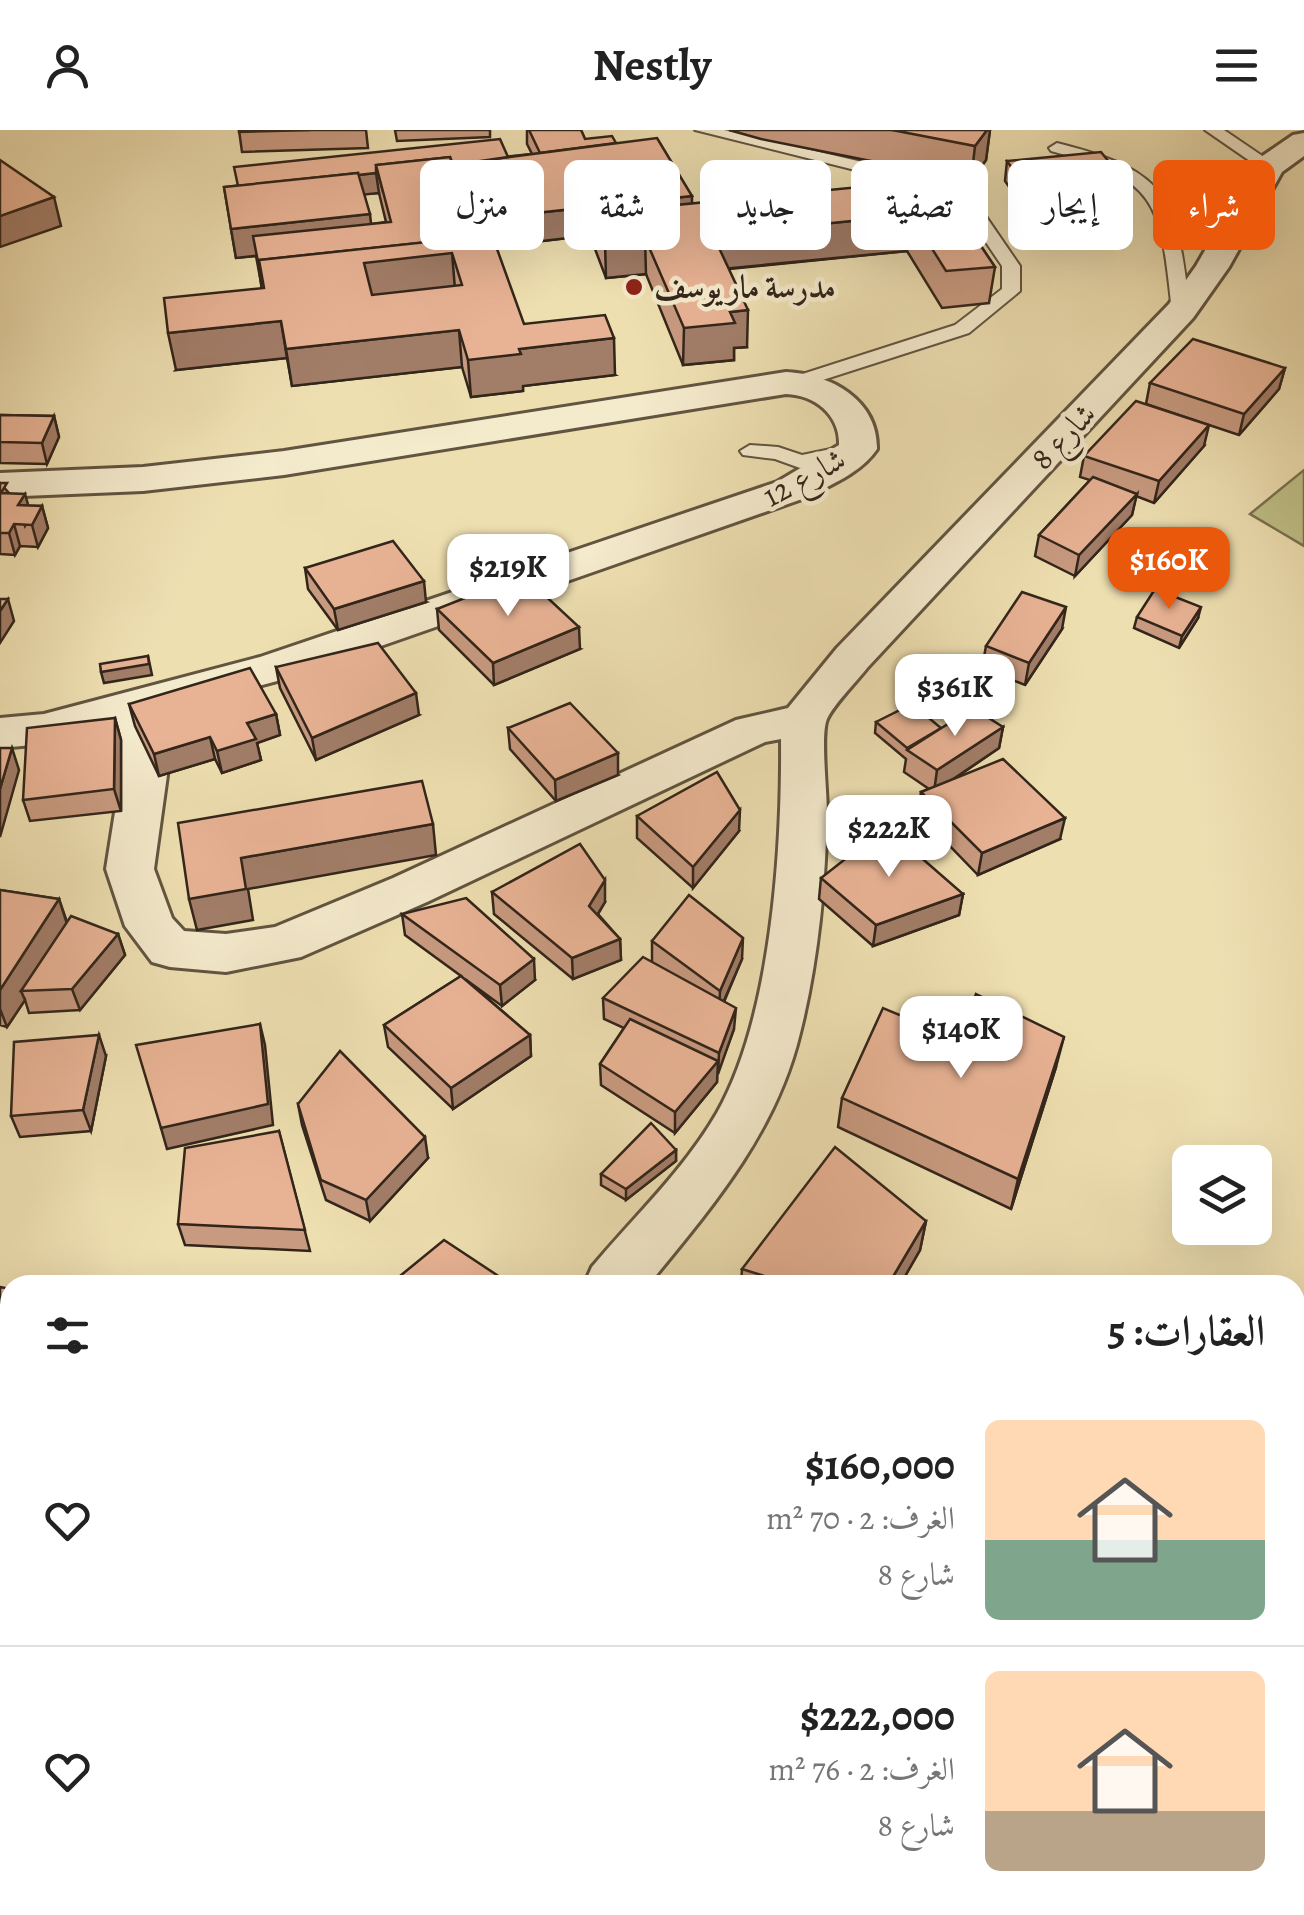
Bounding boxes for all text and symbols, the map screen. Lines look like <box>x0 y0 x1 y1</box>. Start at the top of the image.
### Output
text: Nestly <box>593 34 711 96</box>
icon: person <box>40 38 95 93</box>
icon: menu <box>1209 38 1264 93</box>
chip: منزل <box>420 160 544 250</box>
chip: شقة <box>564 160 680 250</box>
chip: جديد <box>700 160 831 250</box>
chip: تصفية <box>851 160 988 250</box>
chip: إيجار <box>1008 160 1133 250</box>
chip: شراء <box>1153 160 1275 250</box>
place label: مدرسة مار يوسف <box>654 265 836 309</box>
marker: مدرسة مار يوسف <box>623 276 645 298</box>
street label: شارع 8 <box>1020 393 1109 483</box>
street label: شارع 12 <box>755 437 856 522</box>
pin: $160K <box>1099 527 1239 612</box>
pin: $219K <box>438 534 578 619</box>
text: $160K <box>1130 537 1208 581</box>
text: $219K <box>469 544 547 588</box>
pin: $361K <box>885 654 1025 739</box>
text: $361K <box>917 664 993 708</box>
pin: $222K <box>819 795 959 880</box>
text: $222K <box>848 805 930 849</box>
pin: $140K <box>891 996 1031 1081</box>
text: $140K <box>922 1006 1000 1050</box>
map controls <box>1172 1145 1272 1245</box>
button: layers <box>1172 1145 1272 1245</box>
text: العقارات: 5 <box>1108 1302 1265 1359</box>
icon: filters <box>40 1308 95 1363</box>
text: $160,000 <box>805 1436 955 1493</box>
icon: home <box>1065 1460 1185 1580</box>
icon: heart <box>40 1493 95 1548</box>
text: الغرف: 2 · 70 m² <box>766 1496 955 1540</box>
text: شارع 8 <box>878 1552 955 1596</box>
text: $222,000 <box>800 1687 955 1744</box>
icon: home <box>1065 1711 1185 1831</box>
icon: heart <box>40 1744 95 1799</box>
text: الغرف: 2 · 76 m² <box>768 1747 955 1791</box>
text: شارع 8 <box>878 1803 955 1847</box>

